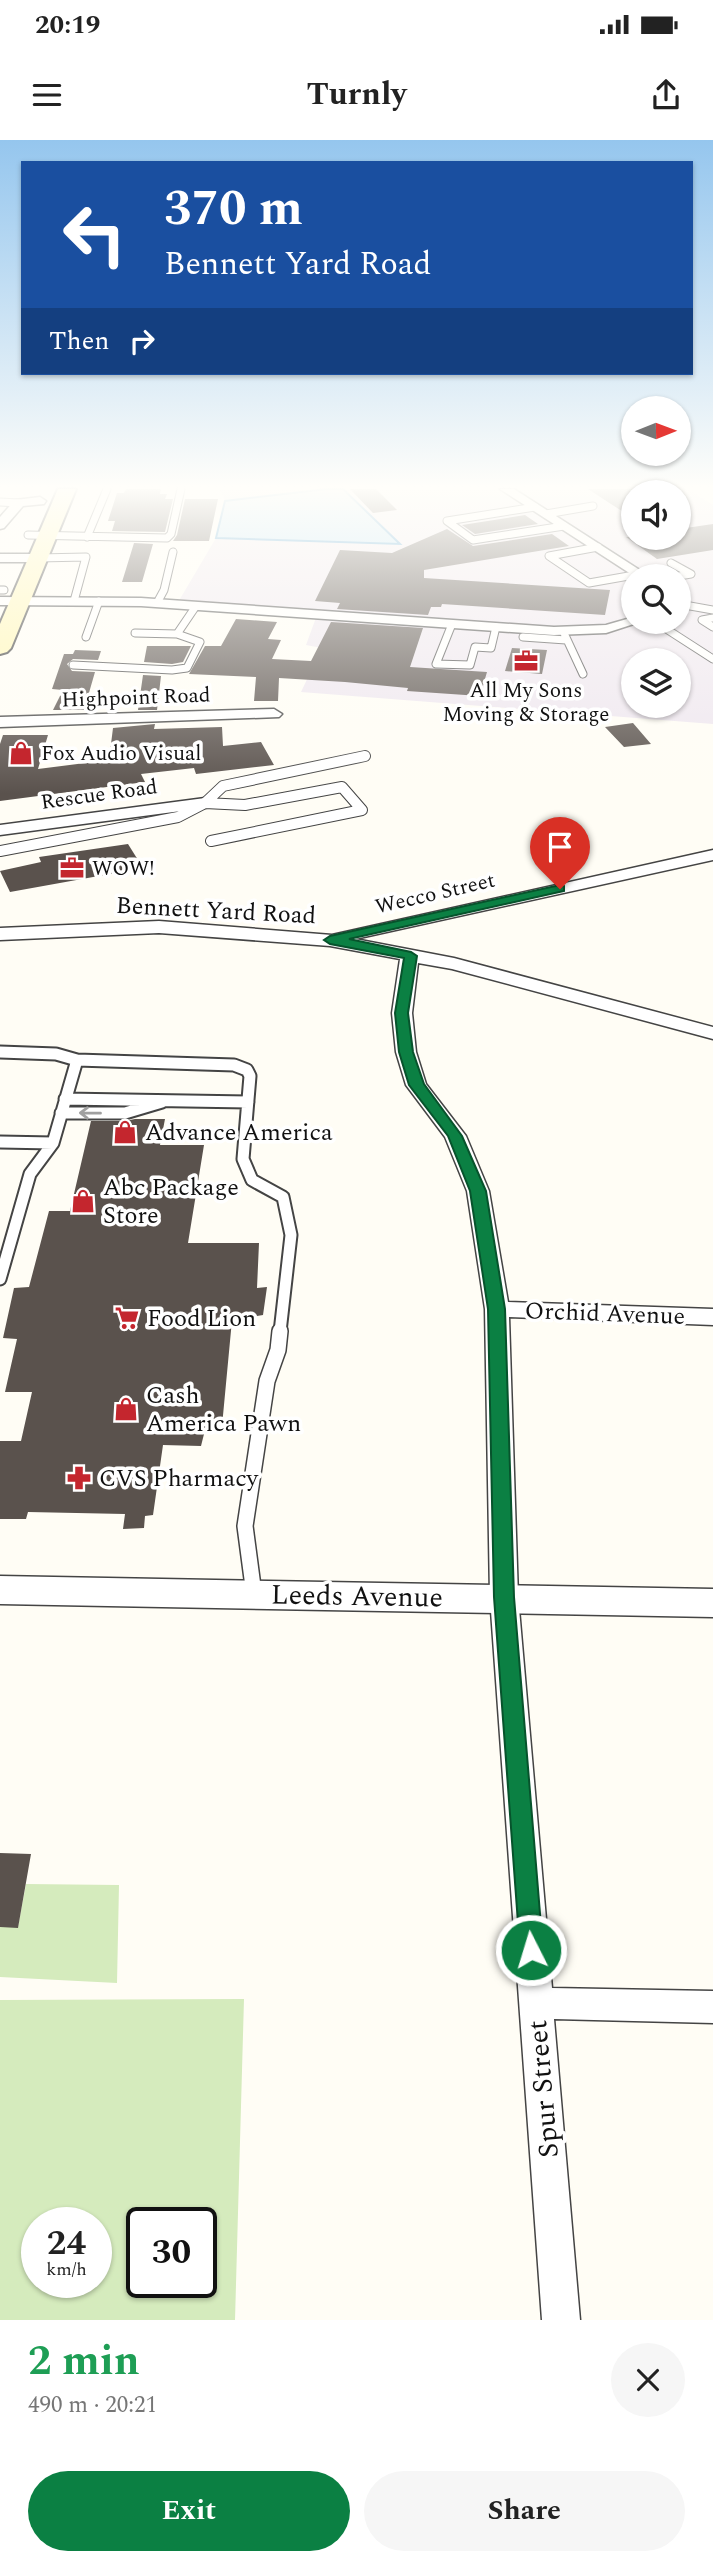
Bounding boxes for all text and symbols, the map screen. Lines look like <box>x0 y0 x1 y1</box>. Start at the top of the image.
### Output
text: 20:19 <box>35 5 100 45</box>
text: Turnly <box>306 70 407 119</box>
icon: menu <box>28 76 66 114</box>
icon: share <box>647 76 685 114</box>
text: 370 m <box>164 172 303 247</box>
icon: left <box>49 189 140 280</box>
text: Bennett Yard Road <box>164 240 431 289</box>
text: Then <box>49 321 109 361</box>
icon: right <box>123 322 161 360</box>
north arrow <box>621 396 691 466</box>
map controls <box>621 396 691 718</box>
button: sound <box>621 480 691 550</box>
button: search <box>621 564 691 634</box>
office icon: All My Sons Moving & Storage <box>512 647 540 675</box>
button: layers <box>621 648 691 718</box>
place label: All My Sons Moving & Storage <box>442 675 610 731</box>
street label: Highpoint Road <box>61 679 211 717</box>
place label: Fox Audio Visual <box>41 738 201 770</box>
shop icon: Fox Audio Visual <box>7 739 35 767</box>
street label: Rescue Road <box>39 771 160 819</box>
pin <box>530 817 590 889</box>
icon: arrive <box>541 828 579 866</box>
place label: WOW! <box>92 853 155 885</box>
office icon: WOW! <box>58 854 86 882</box>
street label: Wecco Street <box>372 865 498 923</box>
street label: Bennett Yard Road <box>115 888 317 934</box>
one-way arrow <box>79 1106 102 1120</box>
place label: Advance America <box>145 1115 333 1151</box>
shop icon: Advance America <box>111 1118 139 1146</box>
place label: Abc Package Store <box>103 1170 239 1234</box>
shop icon: Abc Package Store <box>69 1187 97 1215</box>
street label: Orchid Avenue <box>524 1293 686 1335</box>
place label: Food Lion <box>147 1301 256 1337</box>
supermarket icon: Food Lion <box>113 1304 141 1332</box>
place label: Cash America Pawn <box>146 1378 301 1442</box>
shop icon: Cash America Pawn <box>112 1395 140 1423</box>
place label: CVS Pharmacy <box>99 1461 260 1497</box>
pharmacy icon: CVS Pharmacy <box>65 1464 93 1492</box>
street label: Leeds Avenue <box>271 1574 443 1619</box>
position arrow <box>494 1913 568 1987</box>
street label: Spur Street <box>516 2018 571 2160</box>
speed limit sign: 30 <box>126 2207 217 2298</box>
text: 24 <box>47 2217 86 2270</box>
text: km/h <box>46 2256 87 2283</box>
text: 2 min <box>28 2330 140 2393</box>
button: close <box>611 2343 685 2417</box>
text: 490 m · 20:21 <box>28 2388 157 2423</box>
button: Exit <box>28 2471 350 2551</box>
button: Share <box>364 2471 685 2551</box>

